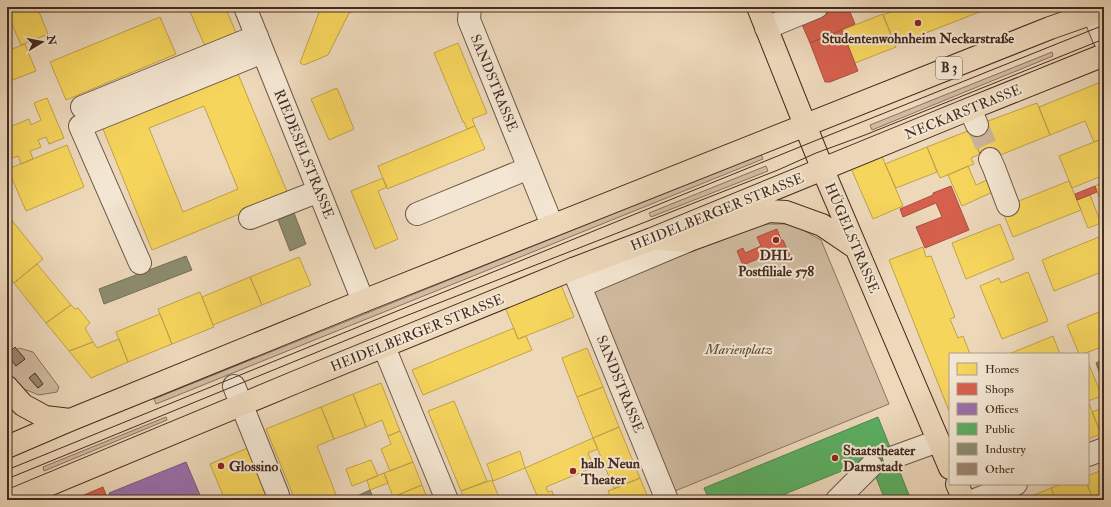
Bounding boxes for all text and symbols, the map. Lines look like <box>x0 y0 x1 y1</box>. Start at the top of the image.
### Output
marker: Studentenwohnheim Neckarstraße <box>913 18 923 28</box>
north arrow <box>22 22 62 62</box>
place label: Studentenwohnheim Neckarstraße <box>822 30 1014 47</box>
street label: SANDSTRASSE <box>467 32 521 134</box>
text: N <box>44 33 59 47</box>
road number: B 3 <box>936 57 962 79</box>
street label: NECKARSTRASSE <box>902 81 1024 143</box>
street label: RIEDESELSTRASSE <box>270 87 338 221</box>
street label: HEIDELBERGER STRASSE <box>628 169 806 255</box>
street label: HÜGELSTRASSE <box>821 180 883 296</box>
marker: DHL Postfiliale 578 <box>771 235 781 245</box>
place label: DHL Postfiliale 578 <box>738 247 814 280</box>
street label: HEIDELBERGER STRASSE <box>328 290 506 376</box>
street label: SANDSTRASSE <box>593 333 647 435</box>
park label: Marienplatz <box>704 341 773 358</box>
legend <box>949 353 1089 485</box>
text: Homes <box>985 362 1019 377</box>
text: Shops <box>985 382 1014 397</box>
text: Offices <box>985 402 1018 417</box>
text: Public <box>985 422 1015 437</box>
place label: Staatstheater Darmstadt <box>843 442 916 475</box>
text: Industry <box>985 442 1027 457</box>
marker: Staatstheater Darmstadt <box>830 453 840 463</box>
place label: halb Neun Theater <box>580 455 641 488</box>
place label: Glossino <box>229 458 279 475</box>
marker: Glossino <box>216 461 226 471</box>
text: Other <box>985 462 1015 477</box>
marker: halb Neun Theater <box>568 466 578 476</box>

